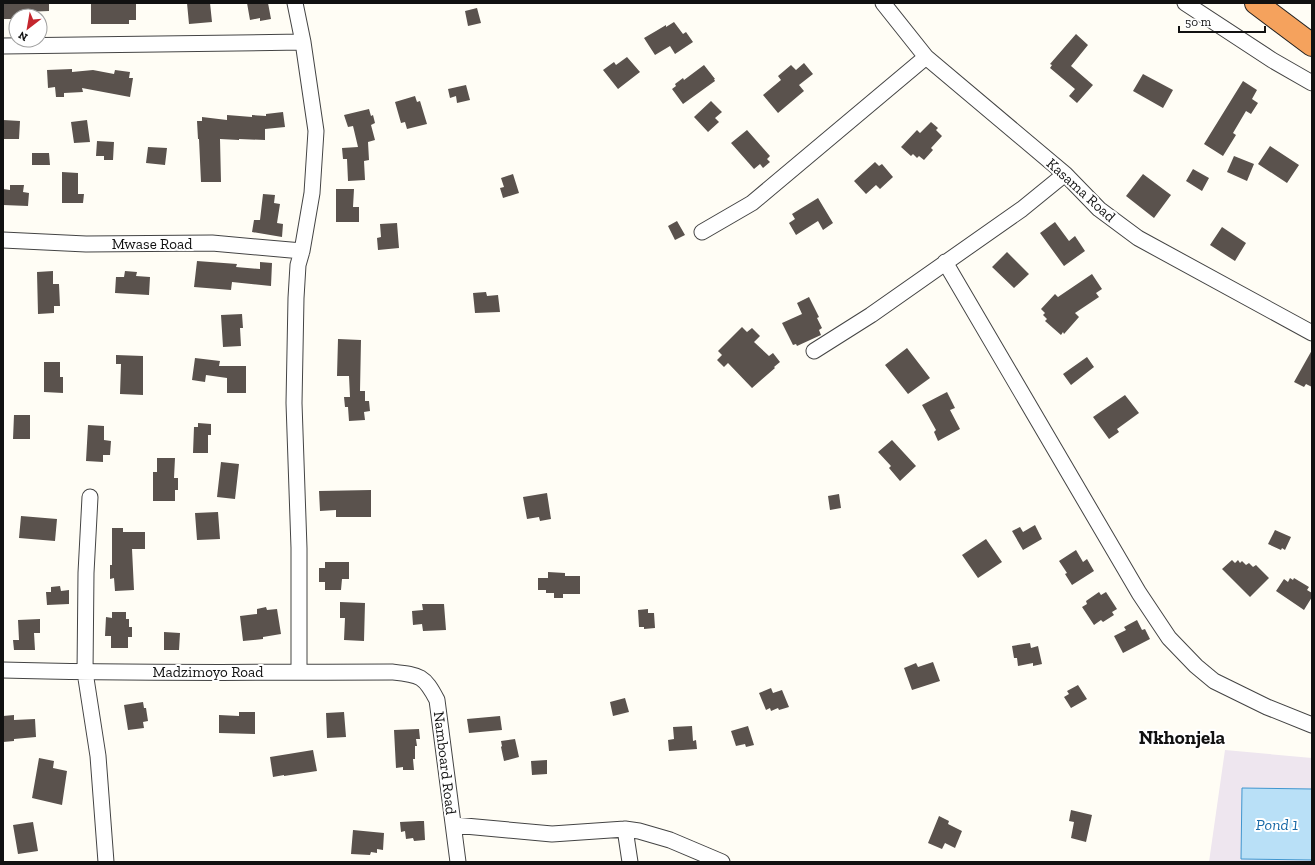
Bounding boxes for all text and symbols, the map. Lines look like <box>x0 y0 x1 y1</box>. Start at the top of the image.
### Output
north arrow <box>8 8 48 48</box>
scale bar <box>1179 8 1265 34</box>
text: 50 m <box>1185 15 1212 29</box>
text: N <box>16 28 30 44</box>
street label: Kasama Road <box>1043 154 1120 226</box>
street label: Mwase Road <box>112 235 193 253</box>
street label: Madzimoyo Road <box>153 663 264 681</box>
street label: Namboard Road <box>430 710 460 816</box>
district label: Nkhonjela <box>1139 726 1226 749</box>
water label: Pond 1 <box>1256 815 1298 834</box>

